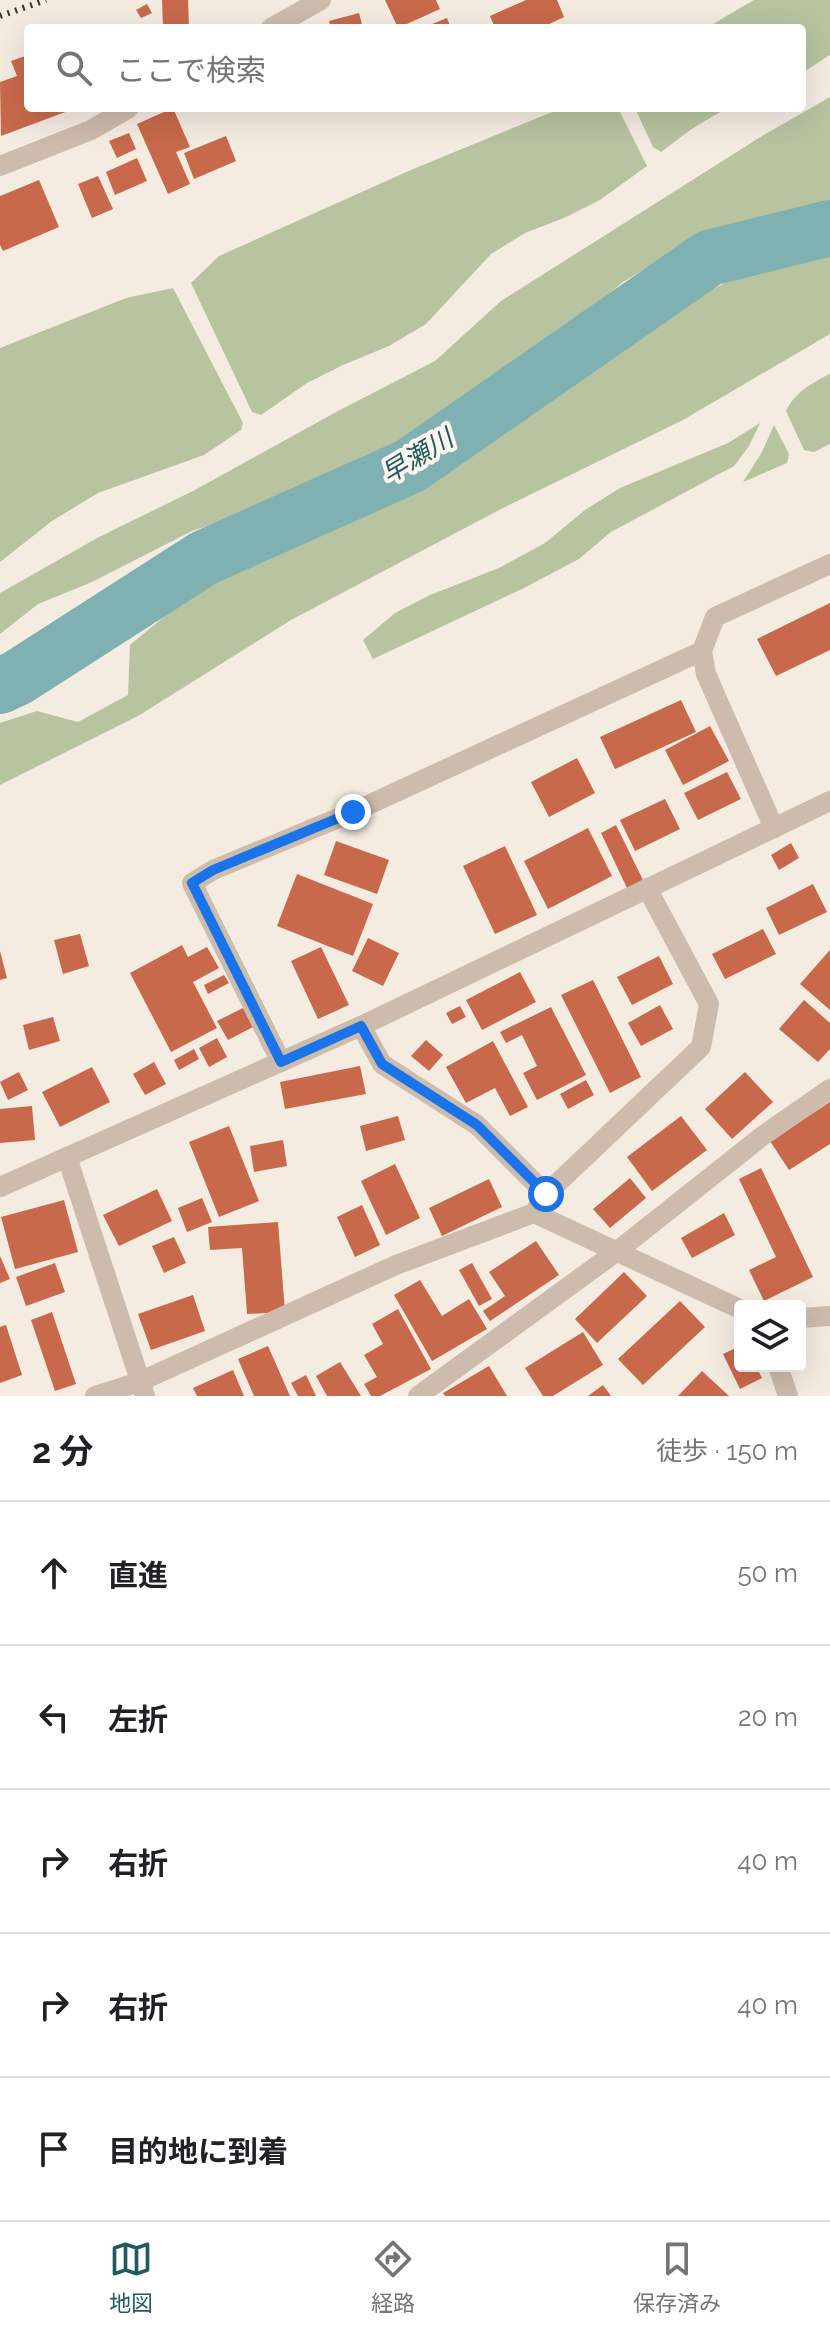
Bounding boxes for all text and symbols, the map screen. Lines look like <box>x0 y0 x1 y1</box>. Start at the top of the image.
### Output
search box <box>24 24 806 112</box>
icon: search <box>52 46 96 90</box>
text: ここで検索 <box>116 53 266 88</box>
water label: 早瀬川 <box>376 422 461 489</box>
route end <box>335 794 371 830</box>
route start <box>528 1176 564 1212</box>
map controls <box>734 1300 806 1372</box>
button: layers <box>734 1300 806 1372</box>
text: 2 分 <box>32 1431 93 1471</box>
text: 徒歩 · 150 m <box>656 1436 798 1466</box>
icon: ahead <box>32 1551 76 1595</box>
text: 直進 <box>108 1558 168 1593</box>
text: 50 m <box>737 1558 798 1588</box>
icon: left <box>32 1695 76 1739</box>
text: 左折 <box>108 1702 168 1737</box>
text: 20 m <box>738 1702 798 1732</box>
icon: right <box>32 1839 76 1883</box>
text: 右折 <box>108 1846 168 1881</box>
text: 40 m <box>737 1846 798 1876</box>
icon: right <box>32 1983 76 2027</box>
text: 右折 <box>108 1990 168 2025</box>
text: 40 m <box>737 1990 798 2020</box>
icon: arrive <box>32 2127 76 2171</box>
text: 目的地に到着 <box>108 2134 288 2169</box>
tab: 地図 <box>109 2237 153 2317</box>
tab: 経路 <box>371 2237 415 2317</box>
tab: 保存済み <box>633 2237 721 2317</box>

